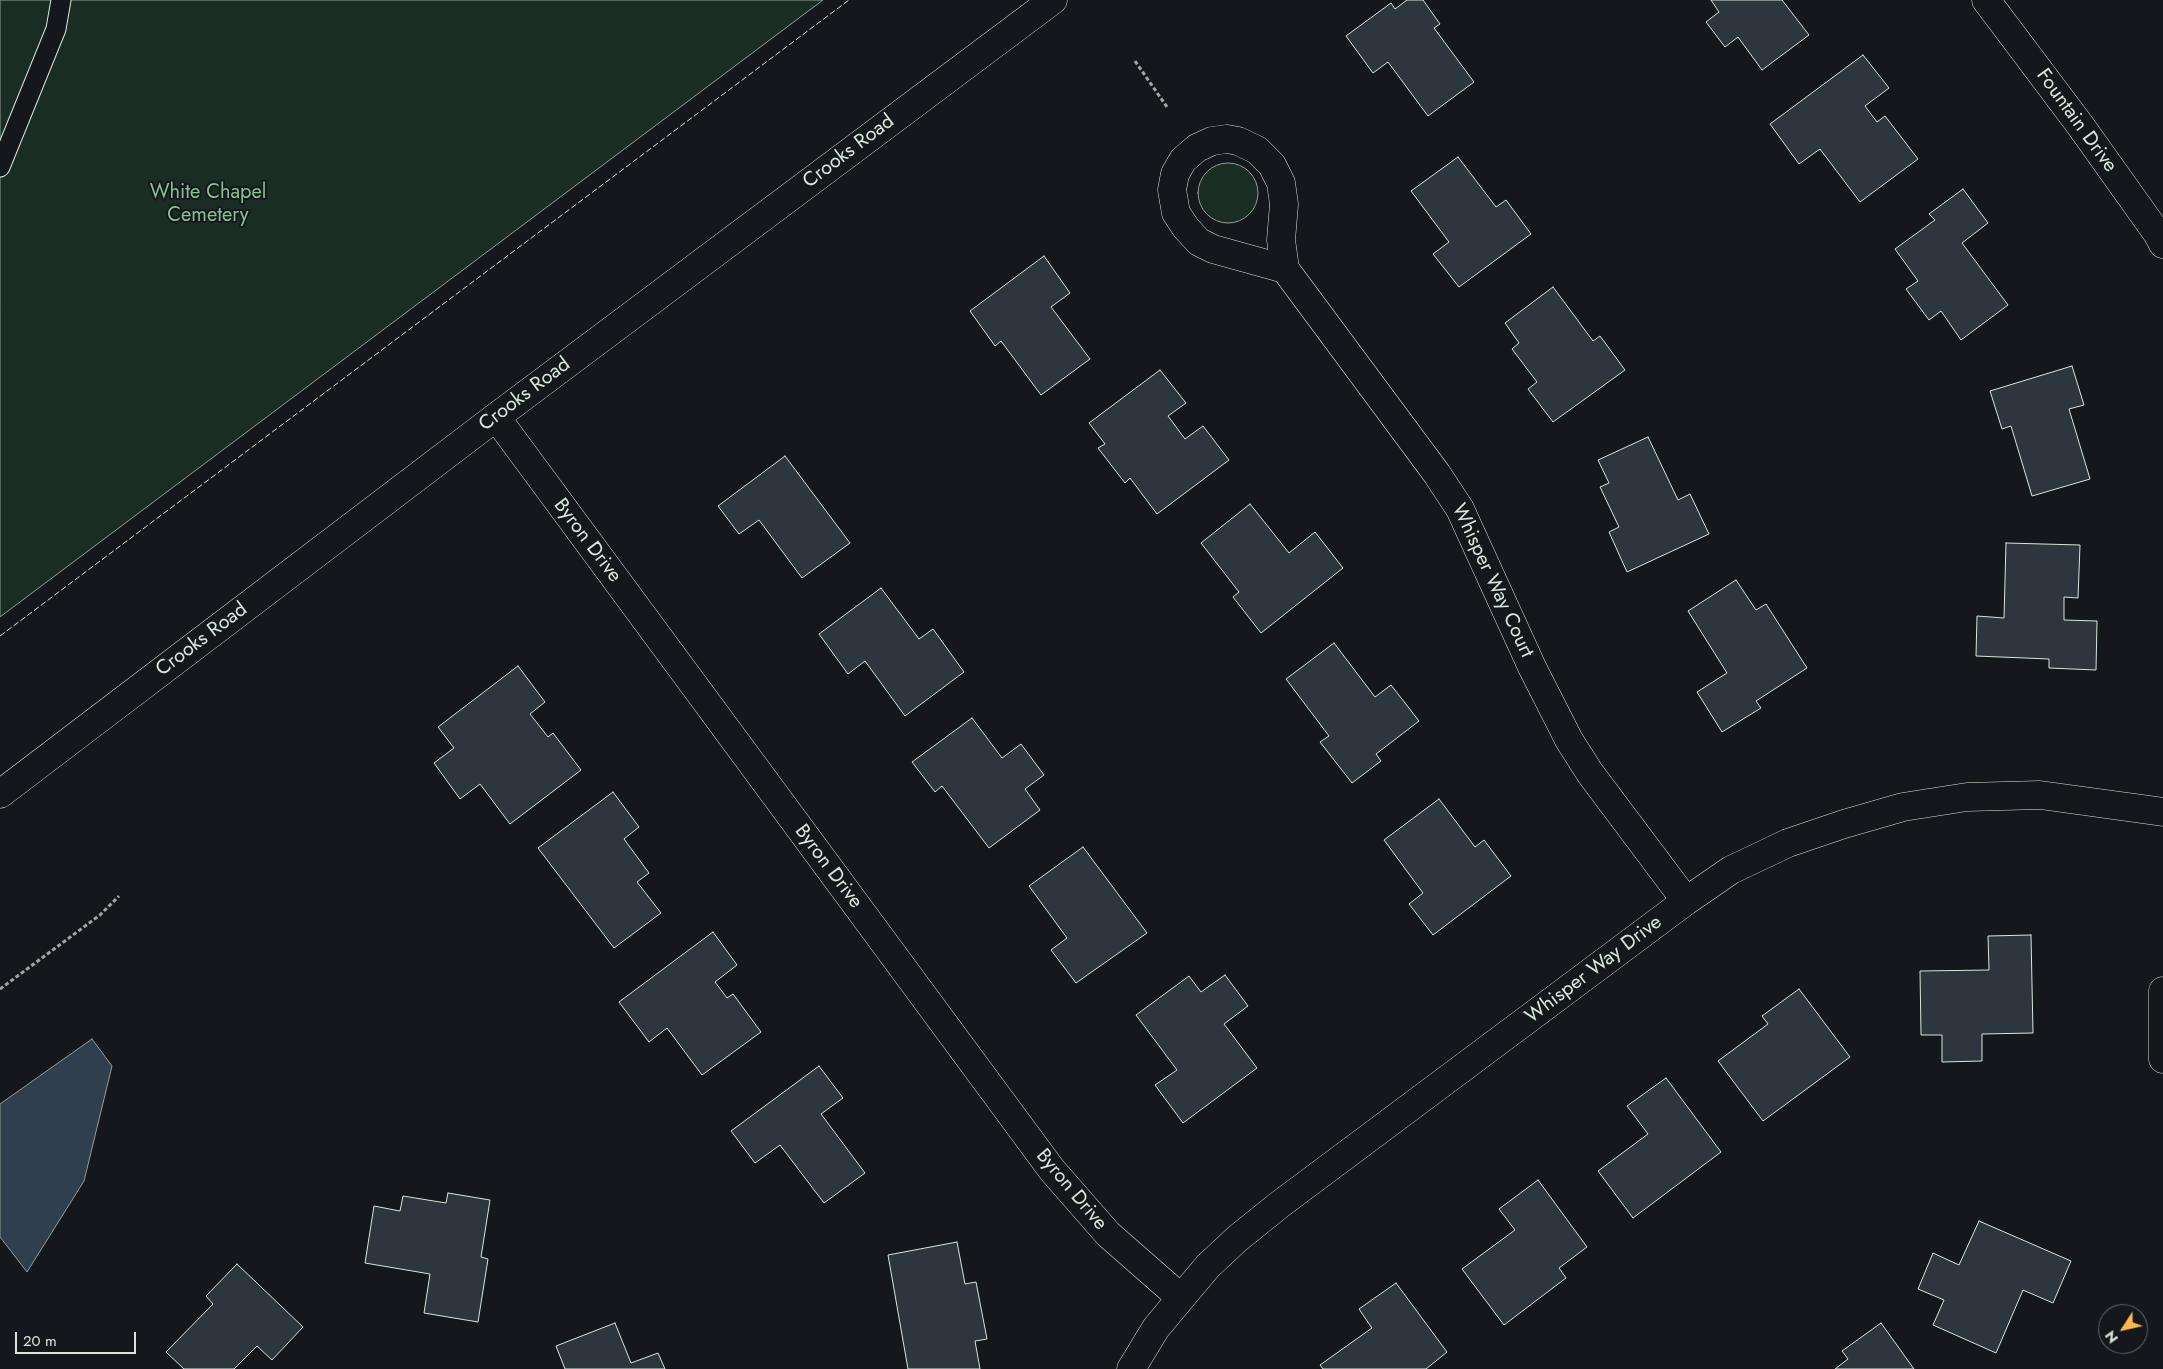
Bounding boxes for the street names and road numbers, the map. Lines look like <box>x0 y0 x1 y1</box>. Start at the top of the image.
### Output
street label: Fountain Drive <box>2030 65 2122 177</box>
street label: Crooks Road <box>799 110 899 194</box>
street label: Crooks Road <box>475 353 575 437</box>
street label: Byron Drive <box>548 494 626 588</box>
street label: Whisper Way Court <box>1446 500 1538 662</box>
street label: Crooks Road <box>152 598 252 682</box>
street label: Byron Drive <box>789 820 867 914</box>
street label: Whisper Way Drive <box>1521 911 1667 1029</box>
street label: Byron Drive <box>1030 1145 1112 1235</box>

